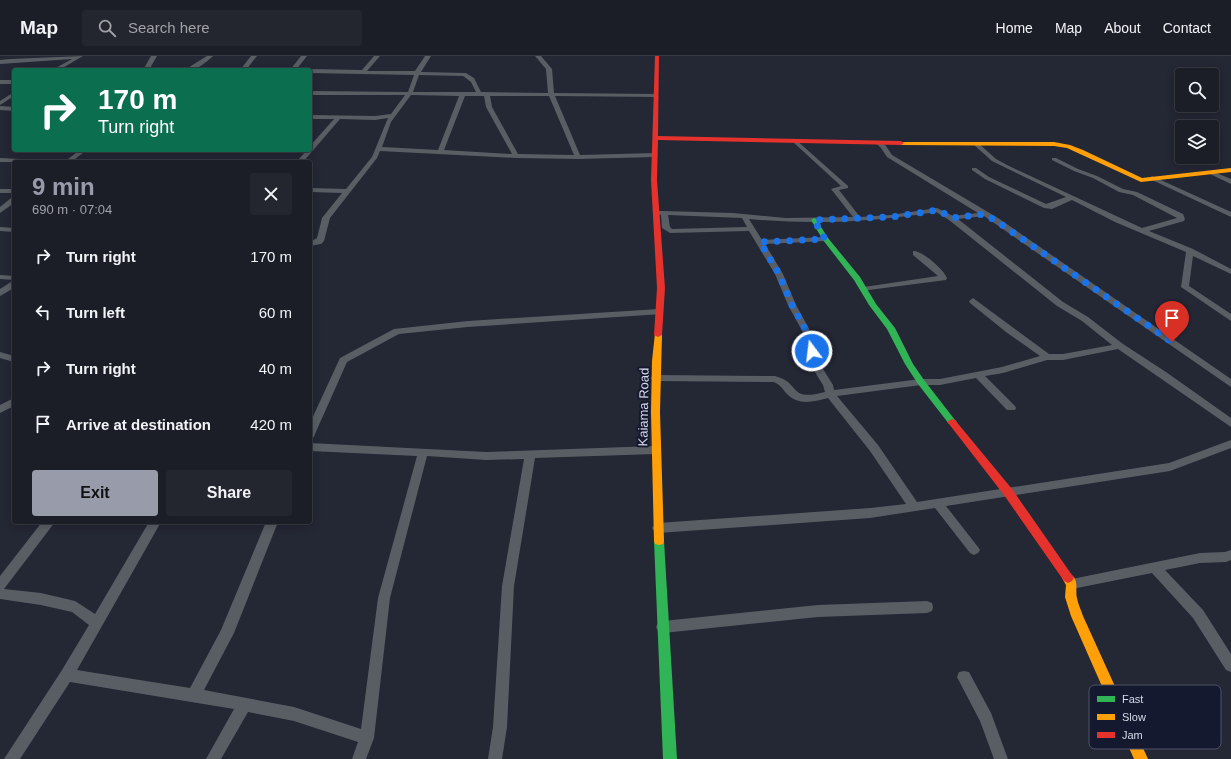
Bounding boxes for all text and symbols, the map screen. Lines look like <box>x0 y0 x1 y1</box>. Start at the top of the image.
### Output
search box <box>82 10 362 46</box>
text: Map <box>20 17 58 38</box>
icon: search <box>96 17 118 39</box>
text: Search here <box>128 19 210 36</box>
text: Home <box>996 20 1033 36</box>
text: Map <box>1055 20 1082 36</box>
text: About <box>1104 20 1141 36</box>
text: Contact <box>1163 20 1211 36</box>
map controls <box>1175 68 1219 164</box>
button: search <box>1175 68 1219 112</box>
icon: right <box>32 84 84 136</box>
text: 170 m <box>98 84 177 115</box>
text: Turn right <box>98 117 174 137</box>
button: layers <box>1175 120 1219 164</box>
text: 9 min <box>32 173 95 200</box>
button: close <box>250 173 292 215</box>
text: 690 m · 07:04 <box>32 202 112 217</box>
icon: right <box>32 245 54 267</box>
text: Turn right <box>66 248 136 265</box>
text: 170 m <box>250 248 292 265</box>
icon: left <box>32 301 54 323</box>
pin <box>1155 301 1189 342</box>
text: Turn left <box>66 304 125 321</box>
text: 60 m <box>259 304 292 321</box>
icon: arrive <box>1161 307 1183 329</box>
position arrow <box>791 330 833 372</box>
icon: right <box>32 357 54 379</box>
text: Turn right <box>66 360 136 377</box>
text: 40 m <box>259 360 292 377</box>
street label: Kaiama Road <box>635 367 652 447</box>
icon: arrive <box>32 413 54 435</box>
text: Arrive at destination <box>66 416 211 433</box>
text: 420 m <box>250 416 292 433</box>
button: Exit <box>32 470 158 516</box>
button: Share <box>166 470 292 516</box>
legend <box>1089 685 1221 749</box>
text: Fast <box>1122 693 1143 705</box>
text: Slow <box>1122 711 1146 723</box>
text: Jam <box>1122 729 1143 741</box>

